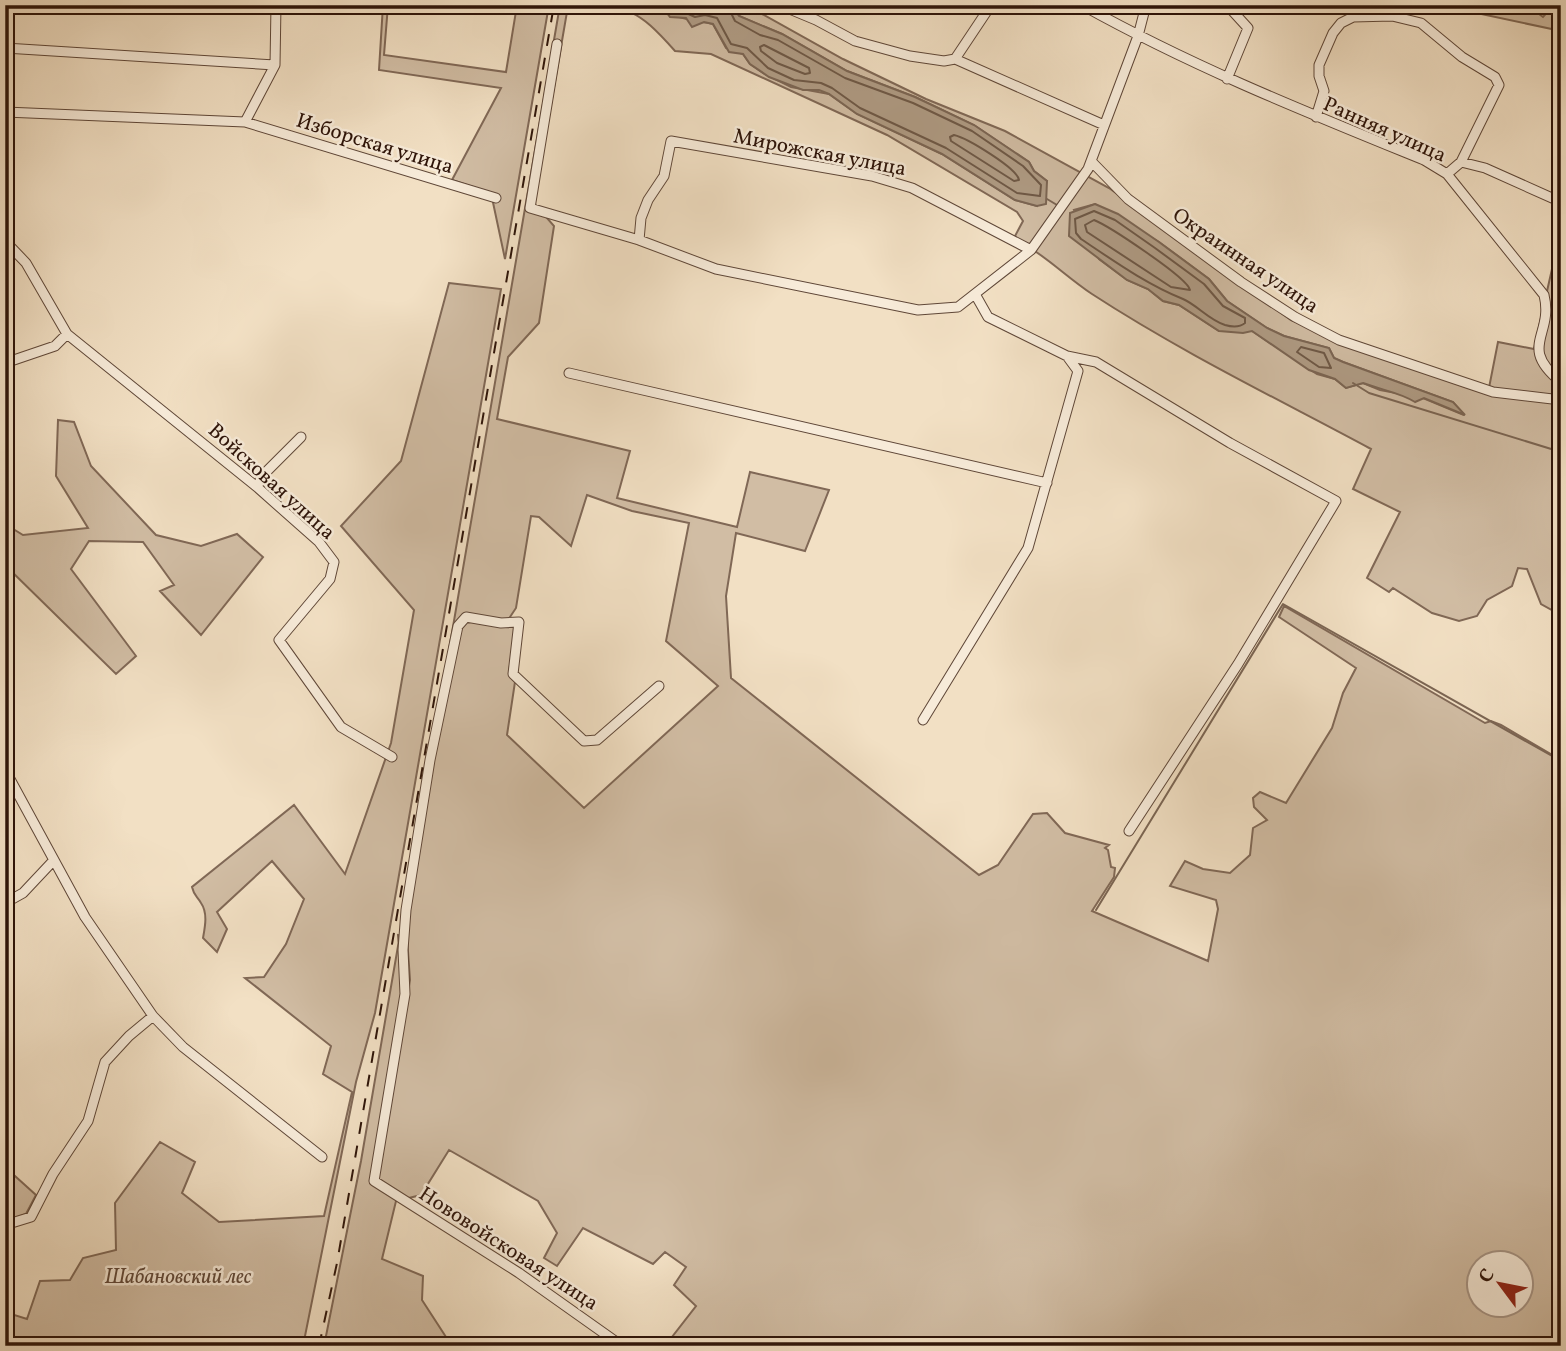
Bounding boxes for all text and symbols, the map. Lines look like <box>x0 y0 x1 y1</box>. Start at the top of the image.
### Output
street label: Ранняя улица <box>1318 90 1451 170</box>
street label: Изборская улица <box>292 107 457 182</box>
street label: Мирожская улица <box>731 122 909 184</box>
street label: Окраинная улица <box>1166 201 1324 321</box>
street label: Войсковая улица <box>201 417 341 547</box>
street label: Нововойсковая улица <box>413 1180 604 1318</box>
north arrow <box>1464 1250 1534 1320</box>
park label: Шабановский лес <box>105 1263 252 1292</box>
text: С <box>1473 1264 1502 1288</box>

